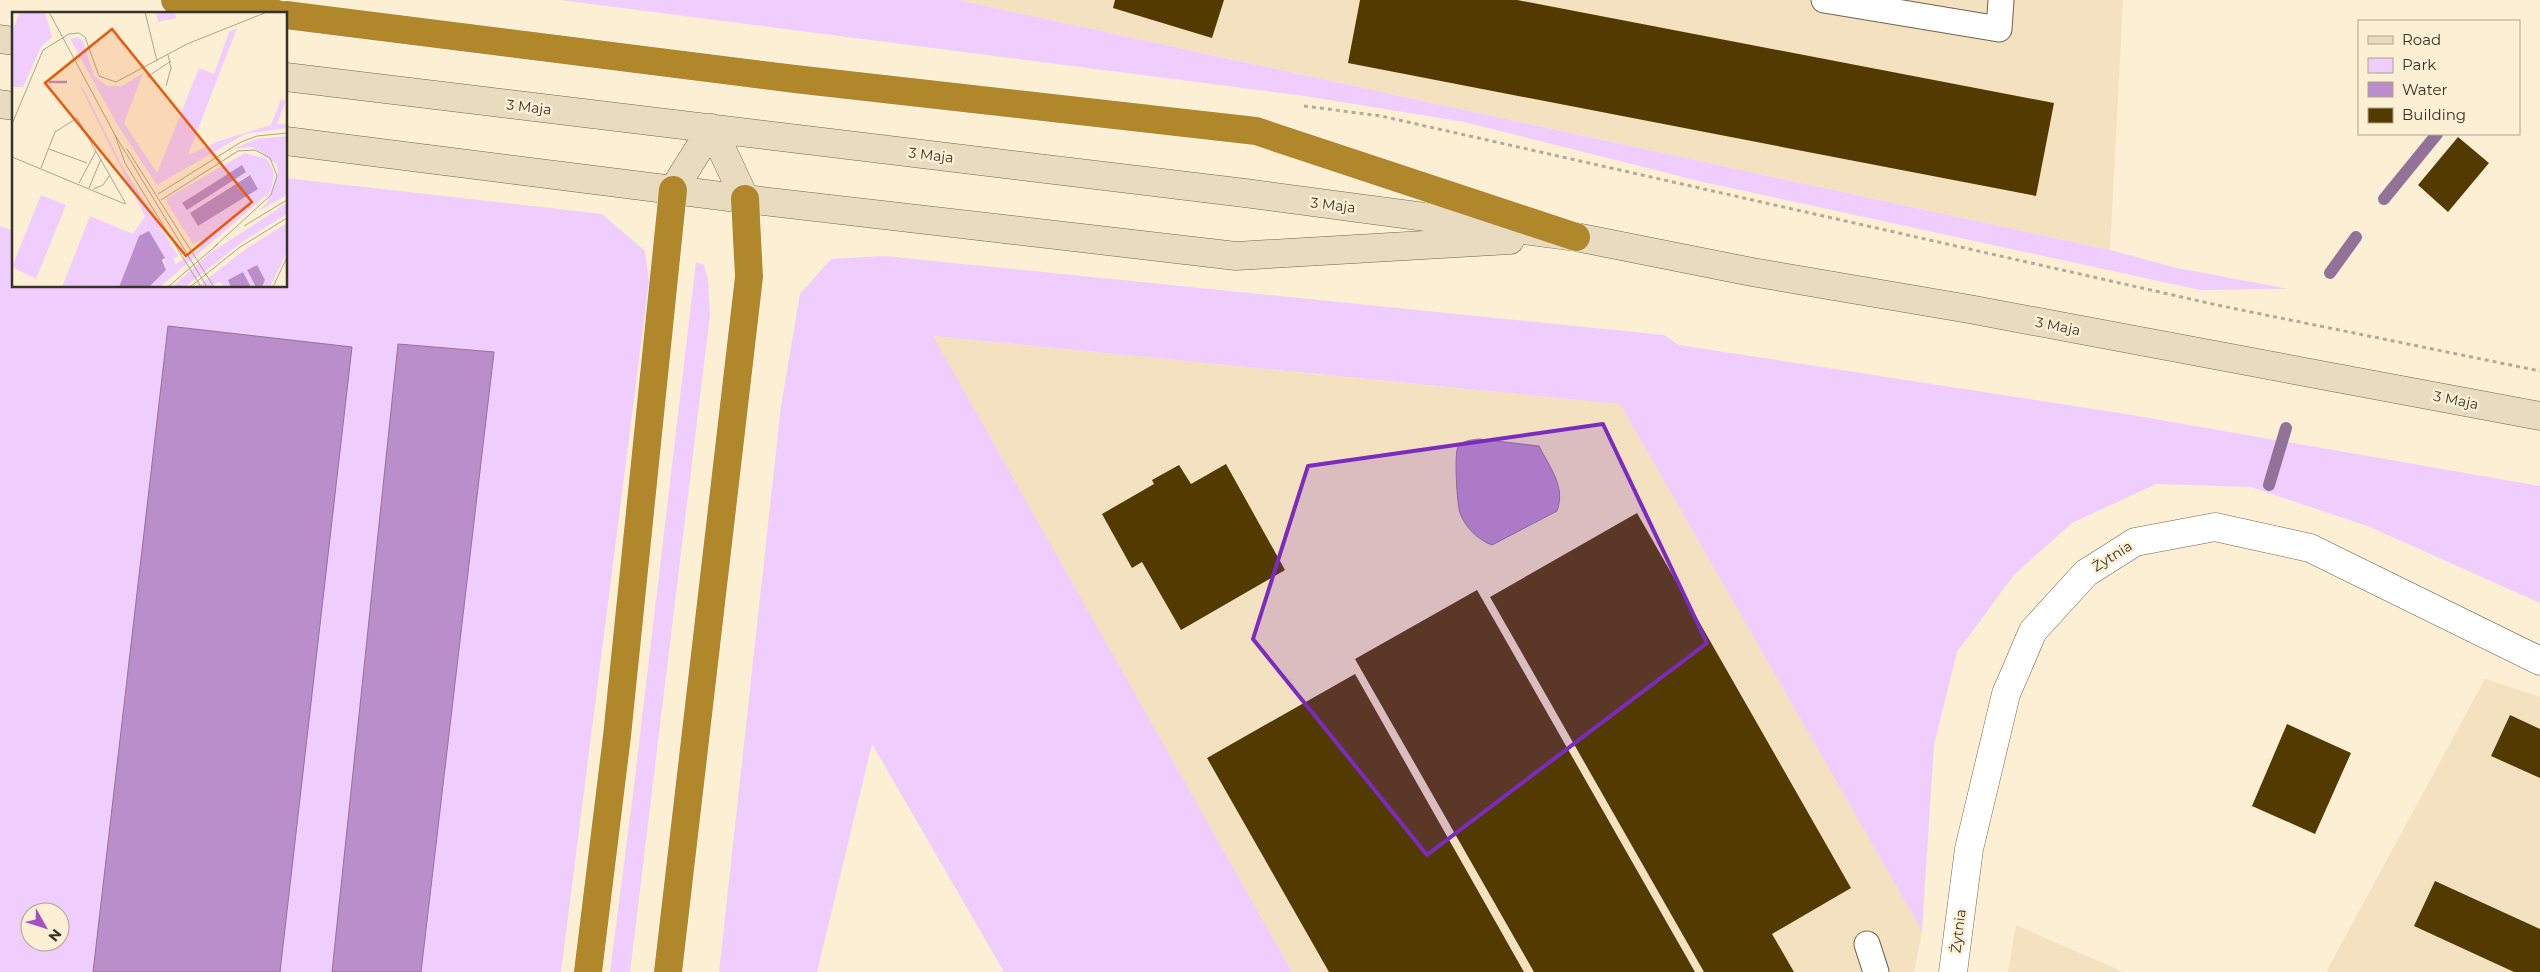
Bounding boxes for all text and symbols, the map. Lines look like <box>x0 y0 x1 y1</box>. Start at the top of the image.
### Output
inset map <box>12 12 288 288</box>
legend <box>2358 20 2520 135</box>
text: Road <box>2402 30 2441 49</box>
text: Park <box>2402 55 2436 74</box>
text: Water <box>2402 80 2448 99</box>
street label: 3 Maja <box>505 95 553 119</box>
text: Building <box>2402 105 2466 124</box>
street label: 3 Maja <box>907 143 955 167</box>
street label: 3 Maja <box>1309 193 1357 217</box>
street label: 3 Maja <box>2034 313 2082 339</box>
street label: 3 Maja <box>2432 387 2480 413</box>
street label: Żytnia <box>2089 537 2135 575</box>
north arrow <box>20 902 70 952</box>
street label: Żytnia <box>1946 908 1970 954</box>
text: N <box>45 925 66 945</box>

